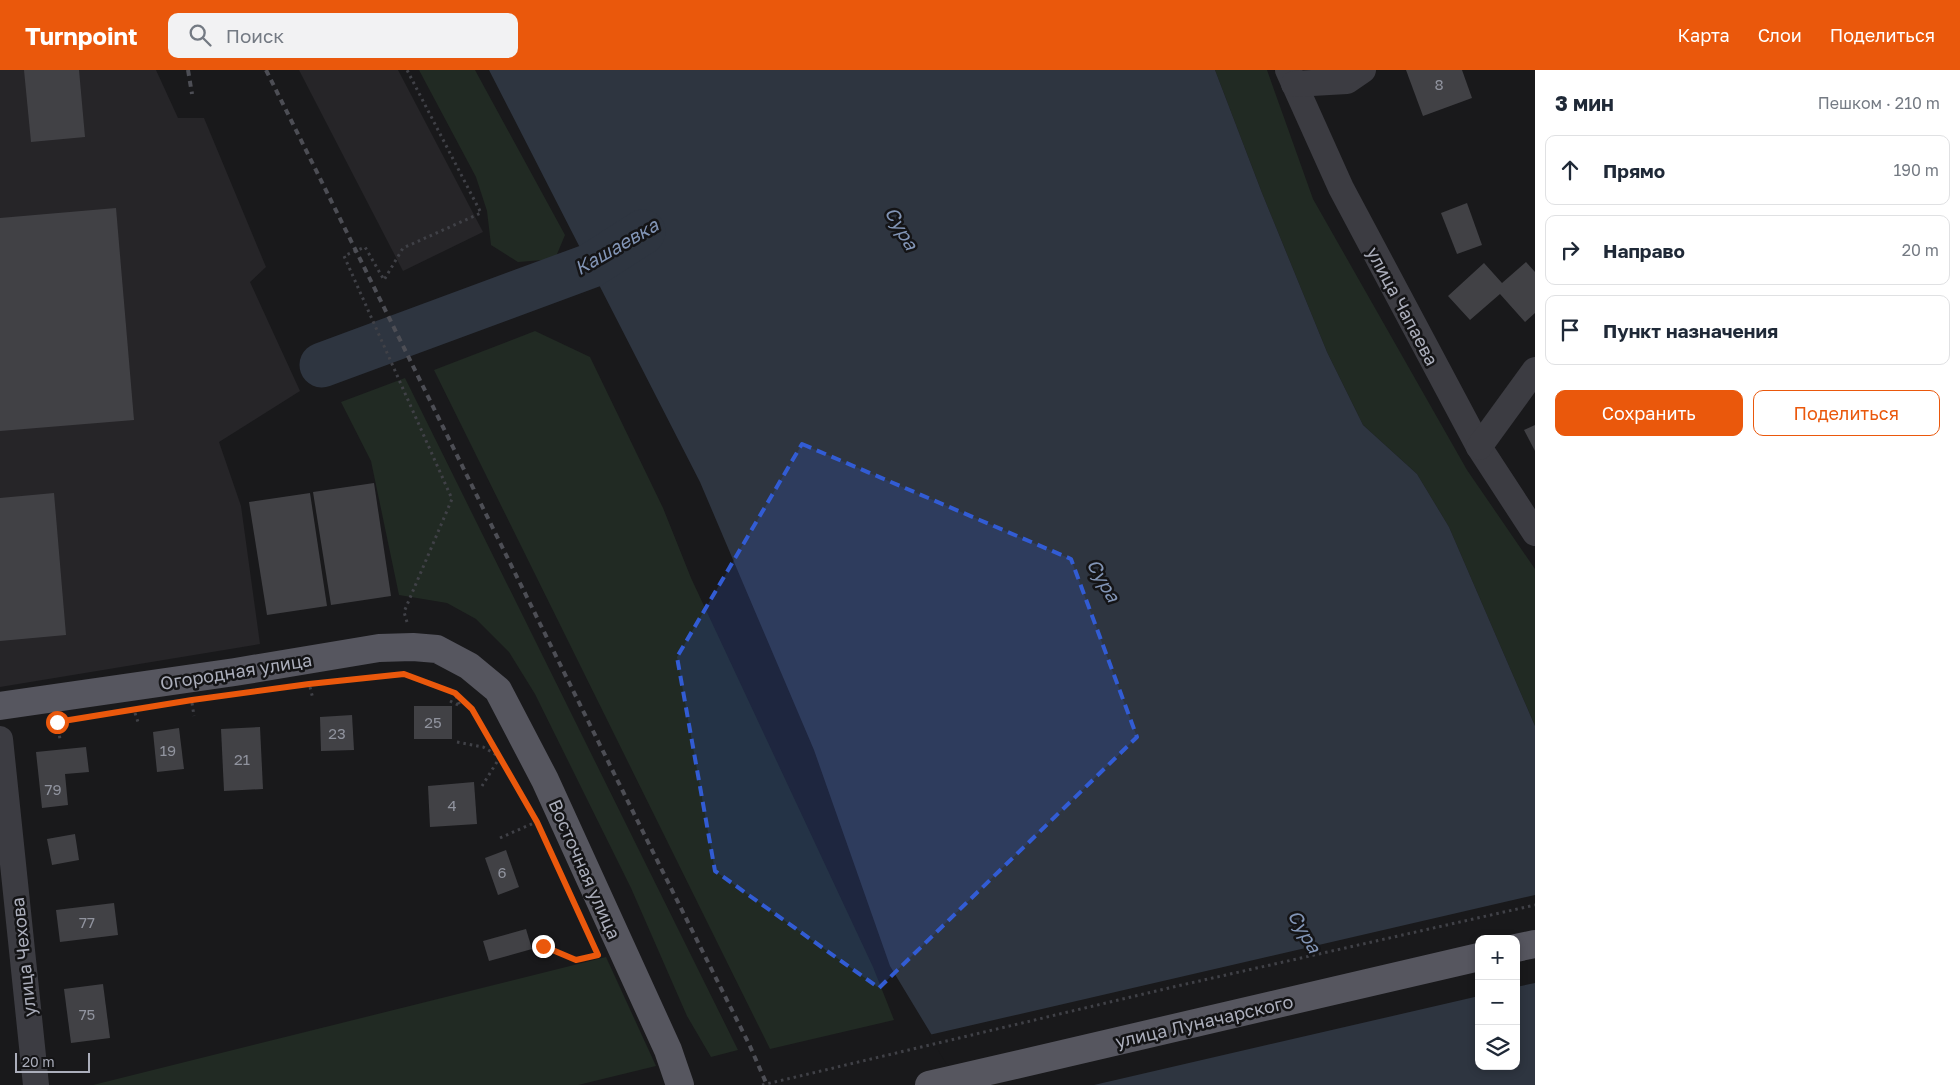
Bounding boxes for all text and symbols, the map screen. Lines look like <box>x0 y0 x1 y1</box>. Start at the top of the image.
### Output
search box <box>168 13 518 58</box>
text: Turnpoint <box>25 21 138 50</box>
icon: search <box>186 21 214 49</box>
text: Поиск <box>226 24 284 47</box>
text: Карта <box>1678 24 1730 46</box>
text: Слои <box>1758 24 1802 46</box>
text: Поделиться <box>1830 24 1935 46</box>
house number: 8 <box>1434 75 1444 93</box>
text: 3 мин <box>1555 90 1614 116</box>
text: Пешком · 210 m <box>1818 93 1940 113</box>
icon: ahead <box>1556 156 1584 184</box>
text: Прямо <box>1603 159 1665 182</box>
text: 190 m <box>1893 160 1939 180</box>
water label: Сура <box>881 202 924 255</box>
water label: Кашаевка <box>570 212 663 279</box>
icon: right <box>1556 236 1584 264</box>
text: Направо <box>1603 239 1685 262</box>
text: 20 m <box>1902 240 1939 260</box>
street label: улица Чапаева <box>1362 243 1444 369</box>
icon: arrive <box>1556 316 1584 344</box>
text: Пункт назначения <box>1603 319 1778 342</box>
button: Сохранить <box>1555 390 1743 436</box>
button: Поделиться <box>1753 390 1940 436</box>
water label: Сура <box>1083 554 1126 607</box>
street label: Огородная улица <box>158 648 314 694</box>
route start <box>46 711 69 734</box>
house number: 25 <box>424 713 442 731</box>
house number: 23 <box>328 724 346 742</box>
house number: 19 <box>160 741 176 759</box>
house number: 21 <box>234 750 250 768</box>
house number: 79 <box>44 780 62 798</box>
house number: 4 <box>447 796 457 814</box>
street label: Восточная улица <box>544 796 626 942</box>
house number: 6 <box>497 863 507 881</box>
street label: улица Чехова <box>6 896 40 1018</box>
water label: Сура <box>1284 905 1327 958</box>
house number: 77 <box>79 913 95 931</box>
route end <box>532 935 555 958</box>
map controls <box>1475 935 1520 1070</box>
button: + <box>1475 935 1520 980</box>
button: − <box>1475 980 1520 1025</box>
street label: улица Луначарского <box>1113 990 1295 1052</box>
house number: 75 <box>79 1005 95 1023</box>
button: layers <box>1475 1025 1520 1070</box>
scale bar <box>15 1050 90 1073</box>
text: 20 m <box>22 1053 55 1070</box>

